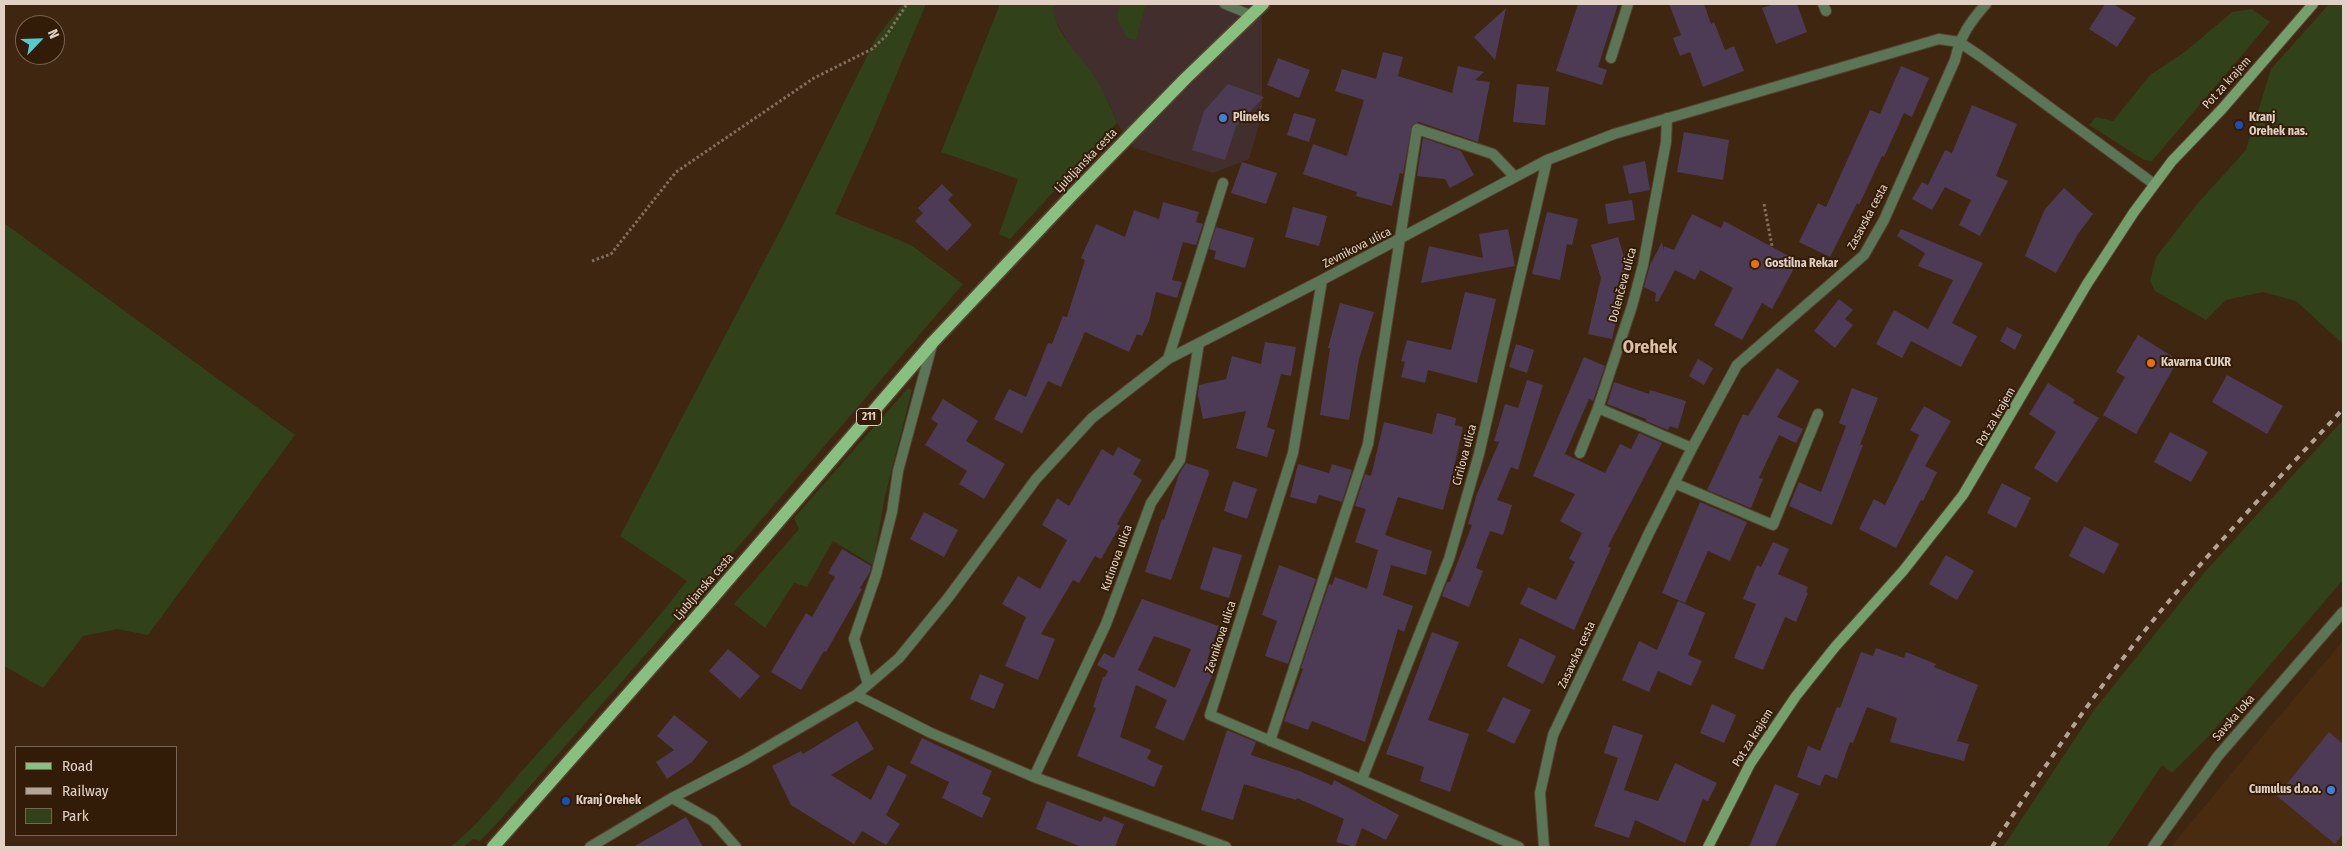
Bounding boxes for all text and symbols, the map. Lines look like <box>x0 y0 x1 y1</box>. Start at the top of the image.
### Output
north arrow <box>15 15 65 65</box>
text: N <box>44 27 63 41</box>
street label: Pot za krajem <box>2200 54 2254 112</box>
place label: Plineks <box>1233 111 1269 125</box>
place label: Kranj Orehek nas. <box>2249 111 2308 139</box>
marker: Plineks <box>1217 112 1229 124</box>
marker: Kranj Orehek nas. <box>2233 119 2245 131</box>
street label: Ljubljanska cesta <box>1052 126 1120 196</box>
street label: Zasavska cesta <box>1845 182 1891 252</box>
street label: Zevnikova ulica <box>1320 225 1394 271</box>
street label: Dolenčeva ulica <box>1606 246 1640 324</box>
place label: Gostilna Rekar <box>1765 257 1838 271</box>
marker: Gostilna Rekar <box>1749 258 1761 270</box>
district label: Orehek <box>1623 337 1677 359</box>
place label: Kavarna CUKR <box>2161 356 2231 370</box>
marker: Kavarna CUKR <box>2145 357 2157 369</box>
street label: Pot za krajem <box>1973 385 2019 449</box>
road number: 211 <box>856 408 882 426</box>
street label: Cirilova ulica <box>1450 423 1480 487</box>
street label: Kutinova ulica <box>1098 523 1136 593</box>
street label: Ljubljanska cesta <box>671 551 737 623</box>
street label: Zevnikova ulica <box>1203 599 1239 675</box>
street label: Zasavska cesta <box>1555 619 1599 691</box>
street label: Savska loka <box>2210 692 2258 744</box>
street label: Pot za krajem <box>1730 706 1776 770</box>
legend <box>15 746 178 836</box>
text: Road <box>62 757 93 775</box>
text: Railway <box>62 782 109 800</box>
place label: Cumulus d.o.o. <box>2249 783 2321 797</box>
marker: Cumulus d.o.o. <box>2325 784 2337 796</box>
place label: Kranj Orehek <box>576 794 641 808</box>
marker: Kranj Orehek <box>560 795 572 807</box>
text: Park <box>62 807 89 825</box>

